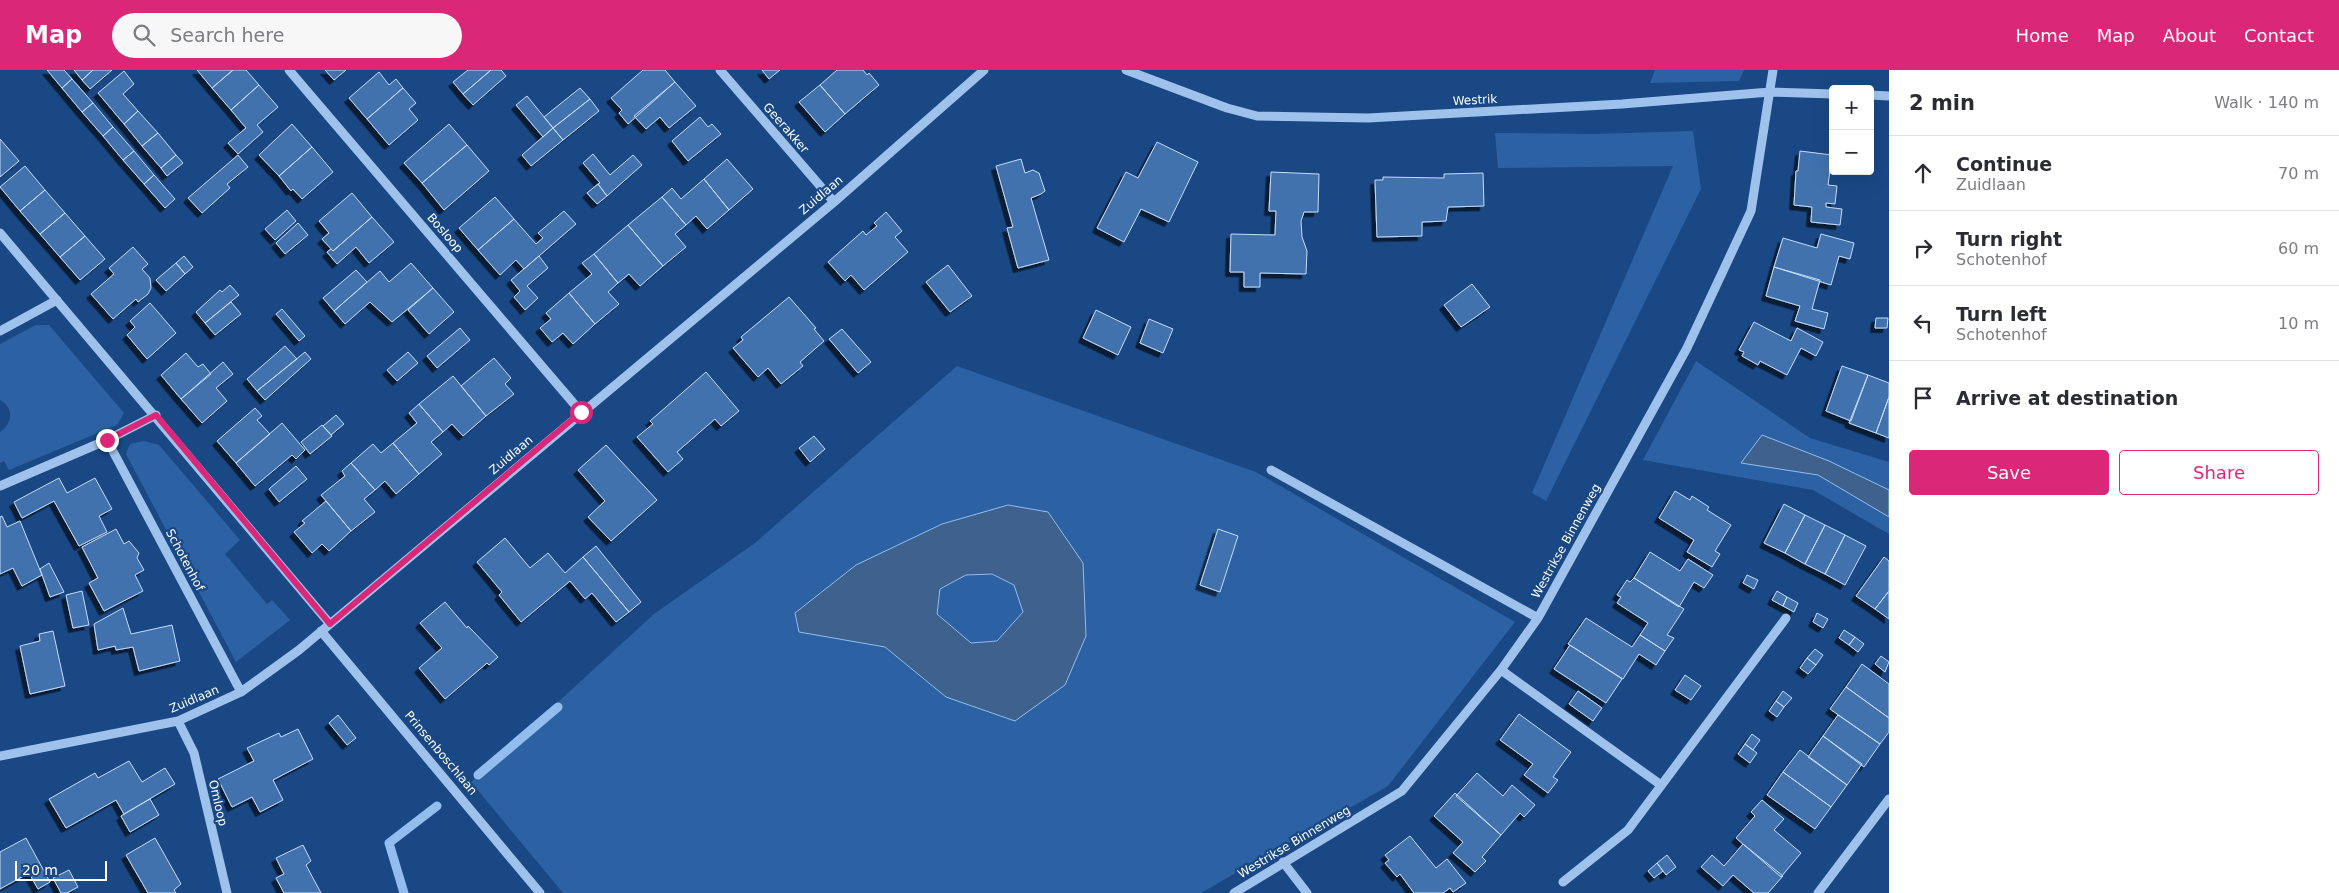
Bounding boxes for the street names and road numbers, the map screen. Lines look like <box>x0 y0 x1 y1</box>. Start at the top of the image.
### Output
street label: Westrik <box>1452 92 1498 108</box>
street label: Geerakker <box>760 100 812 156</box>
street label: Zuidlaan <box>796 173 846 217</box>
street label: Bosloop <box>424 210 466 256</box>
street label: Zuidlaan <box>486 433 536 477</box>
street label: Westrikse Binnenweg <box>1529 481 1603 601</box>
street label: Schotenhof <box>163 527 208 594</box>
street label: Zuidlaan <box>167 682 221 716</box>
street label: Prinsenboschlaan <box>402 708 480 798</box>
street label: Omloop <box>206 779 230 827</box>
street label: Westrikse Binnenweg <box>1235 803 1353 881</box>

